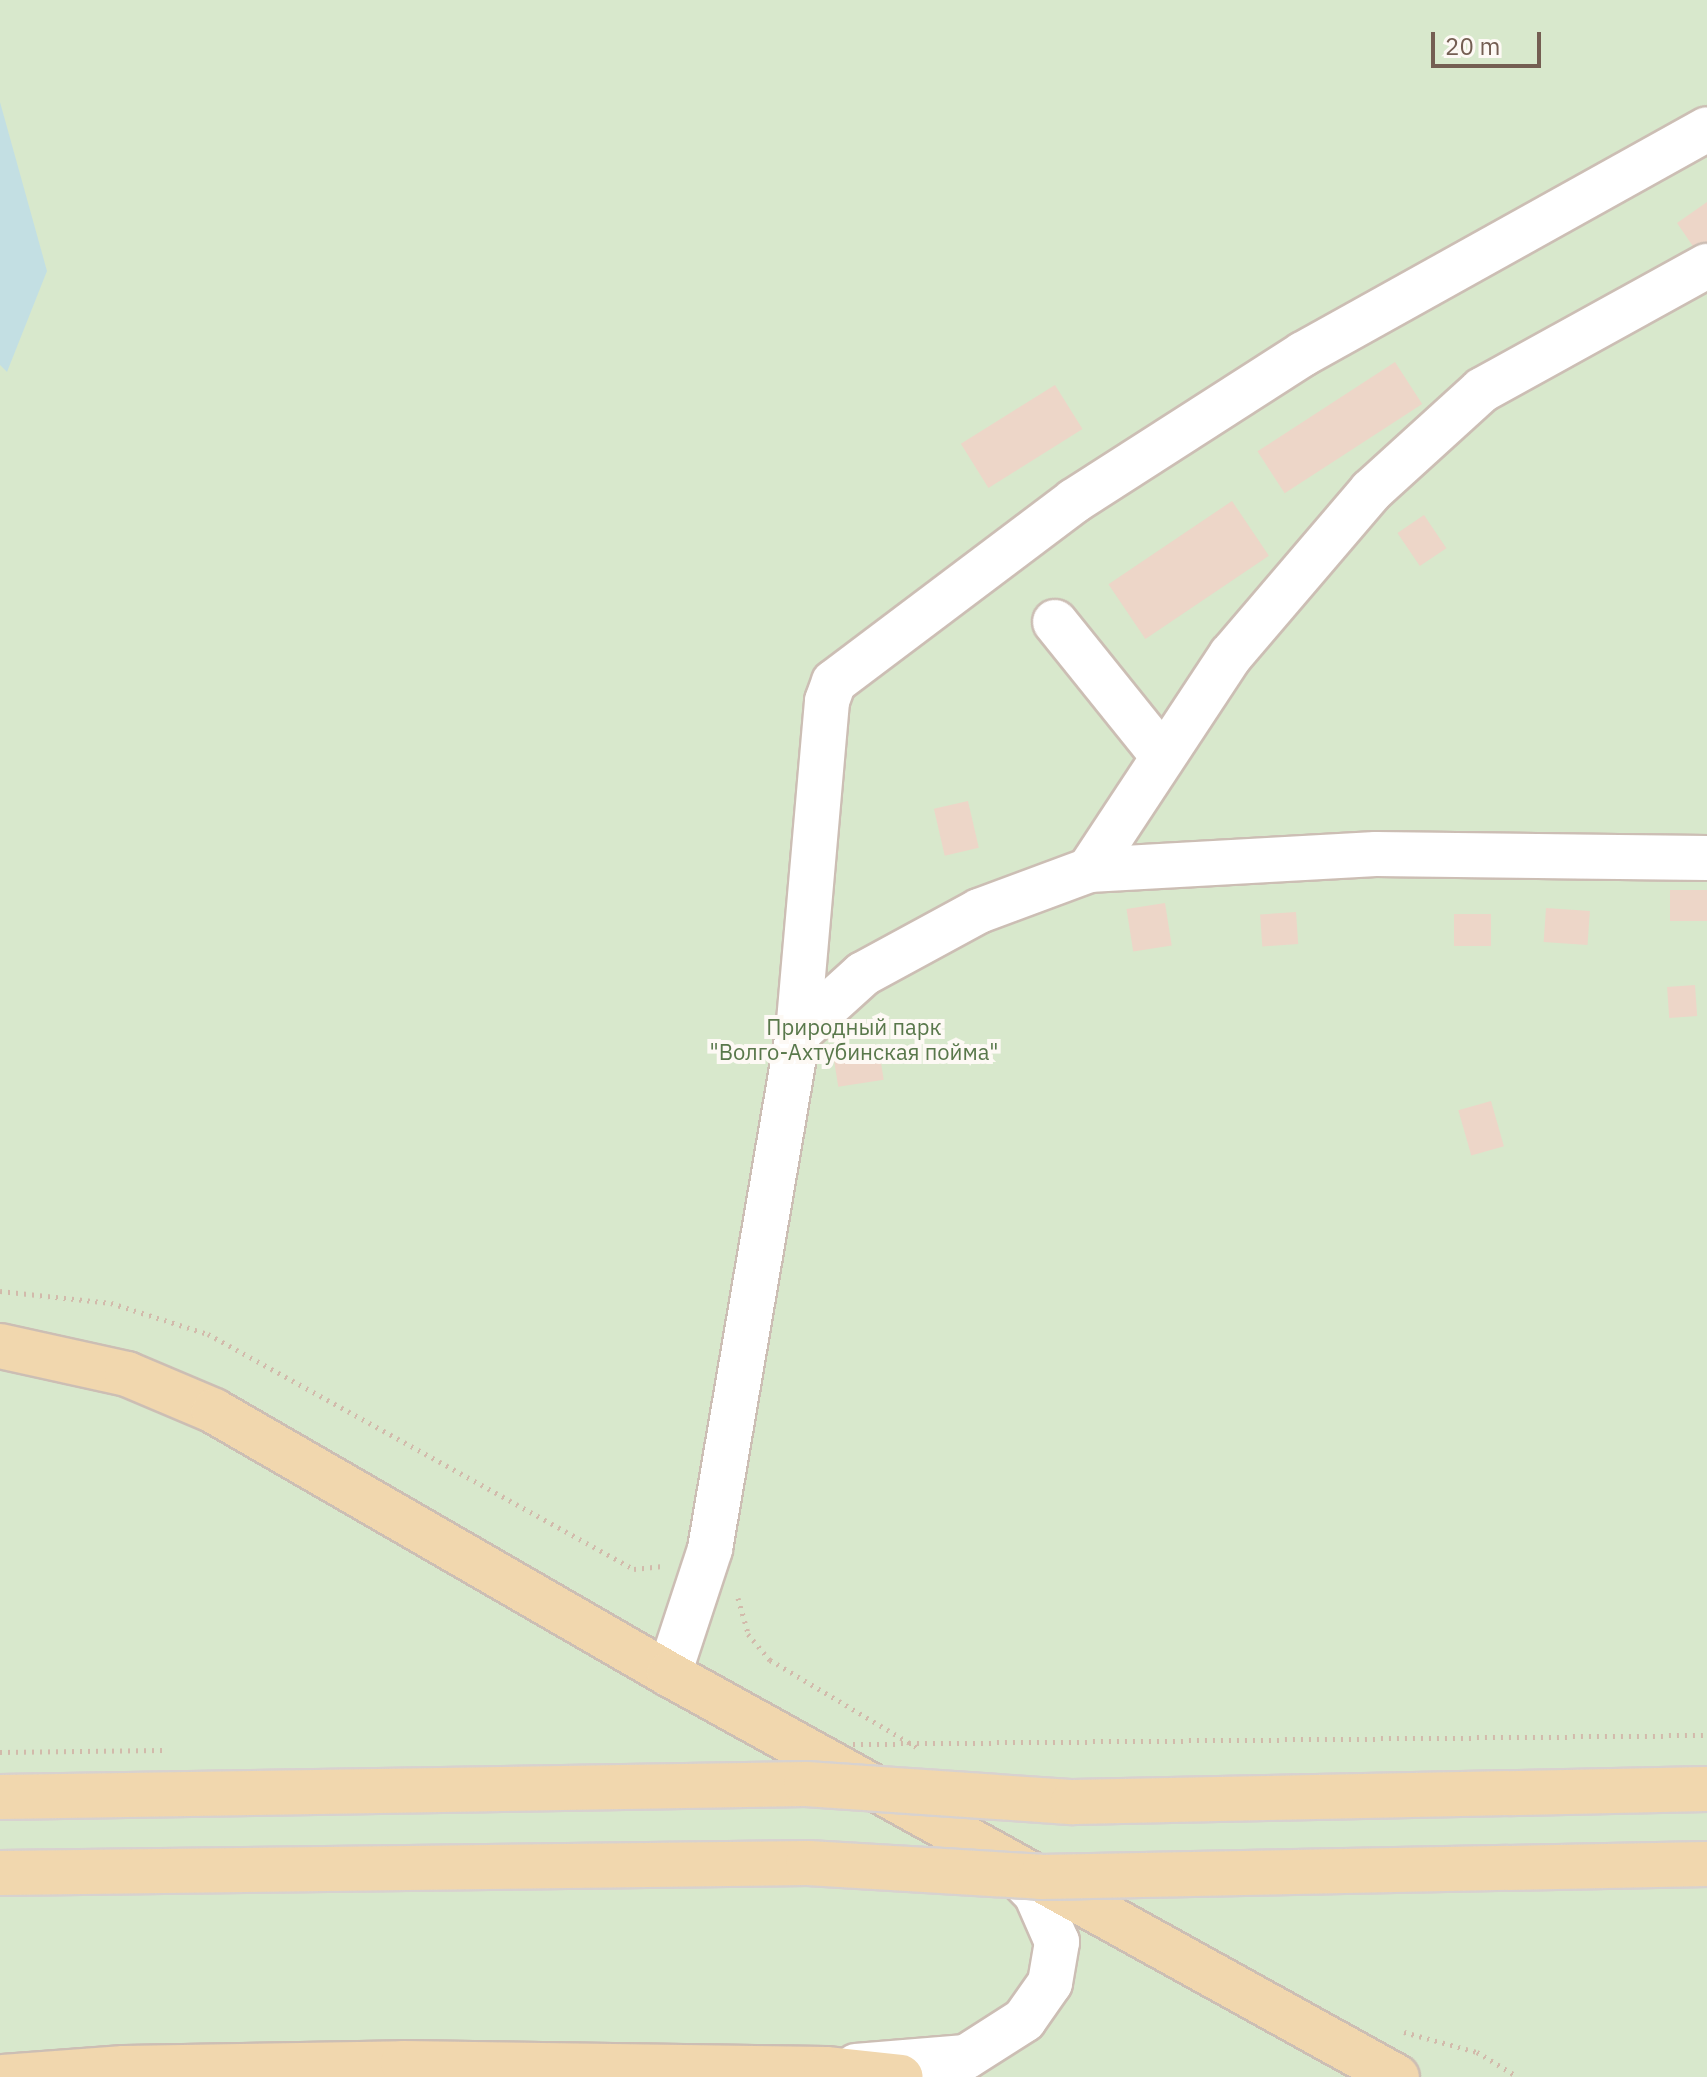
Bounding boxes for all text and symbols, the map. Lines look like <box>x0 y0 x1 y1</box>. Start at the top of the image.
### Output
scale bar <box>1435 16 1545 66</box>
text: 20 m <box>1445 30 1500 62</box>
park label: Природный парк "Волго-Ахтубинская пойма" <box>709 1013 999 1064</box>

